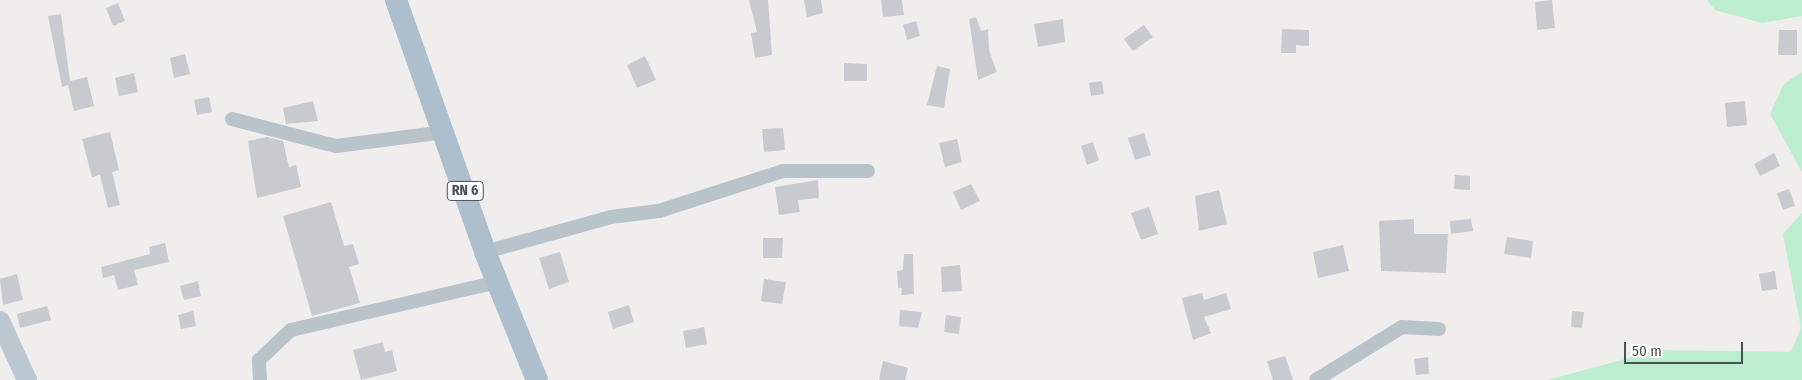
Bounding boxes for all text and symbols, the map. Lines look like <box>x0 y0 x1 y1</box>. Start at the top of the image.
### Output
road number: RN 6 <box>446 180 484 202</box>
scale bar <box>1627 332 1746 364</box>
text: 50 m <box>1632 342 1662 360</box>

